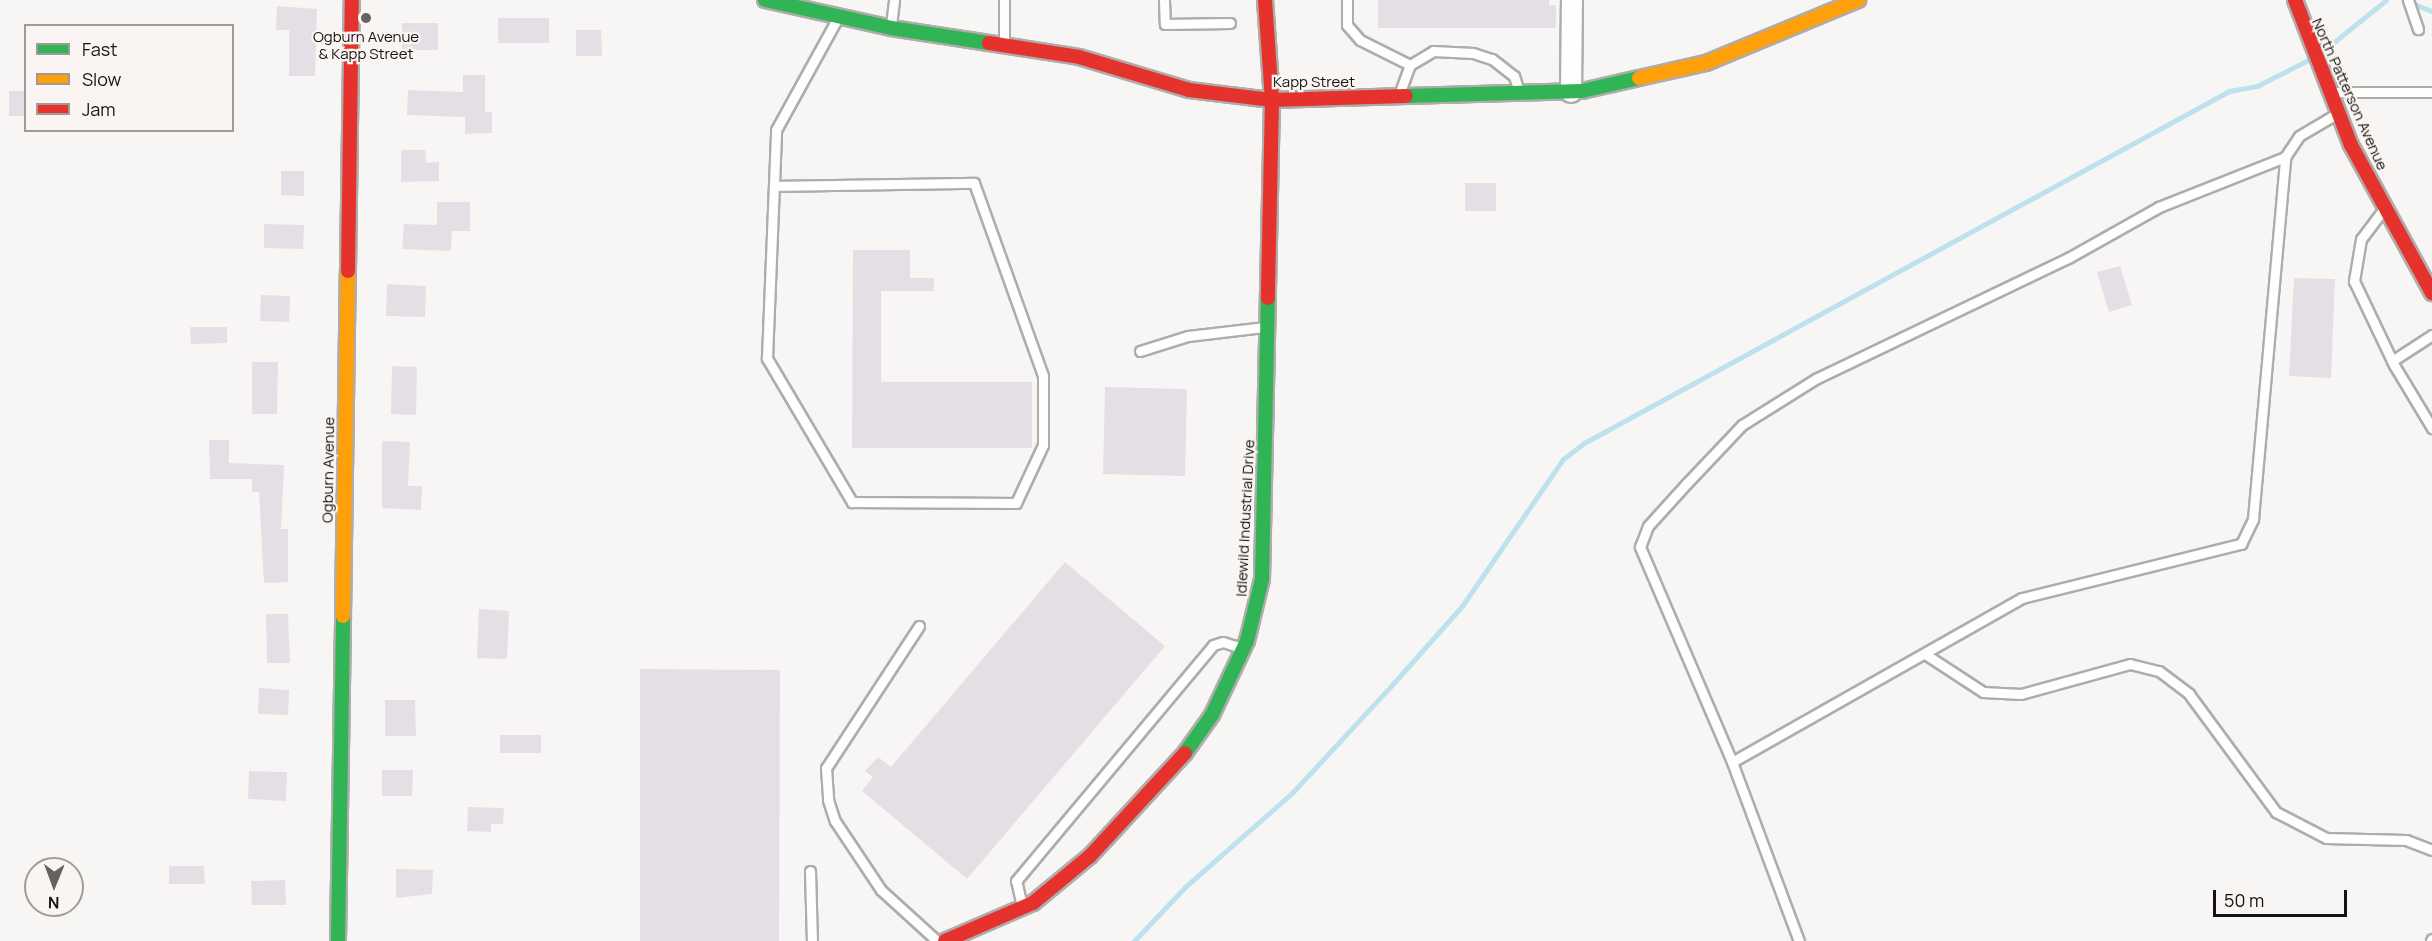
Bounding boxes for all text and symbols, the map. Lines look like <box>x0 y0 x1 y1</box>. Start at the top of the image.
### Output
marker: Ogburn Avenue & Kapp Street <box>359 11 373 25</box>
street label: North Patterson Avenue <box>2308 15 2392 173</box>
legend <box>24 24 234 132</box>
place label: Ogburn Avenue & Kapp Street <box>313 27 419 62</box>
text: Fast <box>82 37 117 61</box>
text: Slow <box>82 67 121 91</box>
street label: Kapp Street <box>1273 73 1355 91</box>
text: Jam <box>82 97 116 121</box>
street label: Ogburn Avenue <box>318 417 338 523</box>
street label: Idlewild Industrial Drive <box>1232 439 1258 597</box>
north arrow <box>24 857 84 917</box>
scale bar <box>2216 878 2350 916</box>
text: 50 m <box>2224 888 2264 912</box>
text: N <box>48 892 60 914</box>

